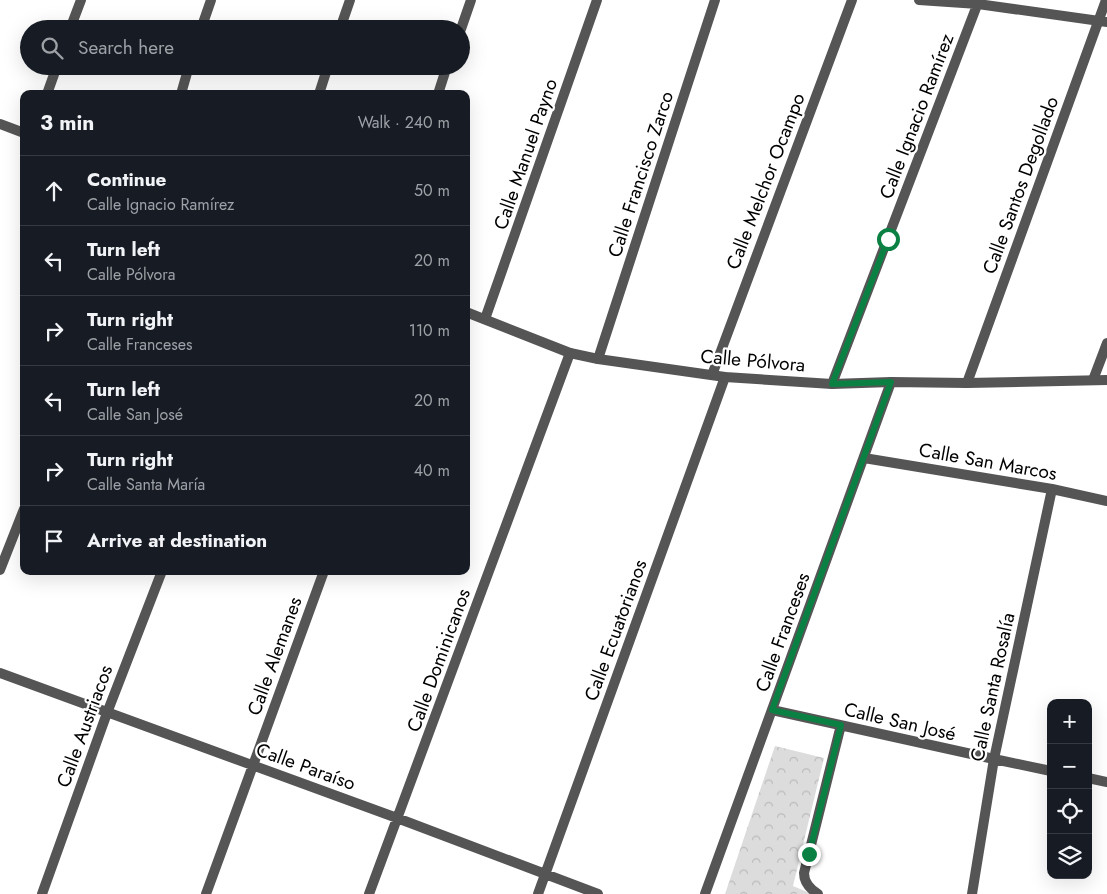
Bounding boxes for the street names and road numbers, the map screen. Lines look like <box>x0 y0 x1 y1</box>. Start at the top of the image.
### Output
street label: Calle Ignacio Ramírez <box>872 29 961 203</box>
street label: Calle Manuel Payno <box>487 75 564 233</box>
street label: Calle Francisco Zarco <box>601 88 680 261</box>
street label: Calle Melchor Ocampo <box>719 89 812 273</box>
street label: Calle Santos Degollado <box>976 93 1065 278</box>
street label: Calle Pólvora <box>699 342 806 379</box>
street label: Calle San Marcos <box>917 436 1059 487</box>
street label: Calle Ecuatorianos <box>577 555 654 705</box>
street label: Calle Franceses <box>748 568 817 696</box>
street label: Calle Dominicanos <box>400 584 477 736</box>
street label: Calle Alemanes <box>241 593 309 719</box>
street label: Calle Santa Rosalía <box>964 610 1021 764</box>
street label: Calle Austriacos <box>50 661 119 791</box>
street label: Calle San José <box>841 696 959 748</box>
street label: Calle Paraíso <box>252 736 359 797</box>

